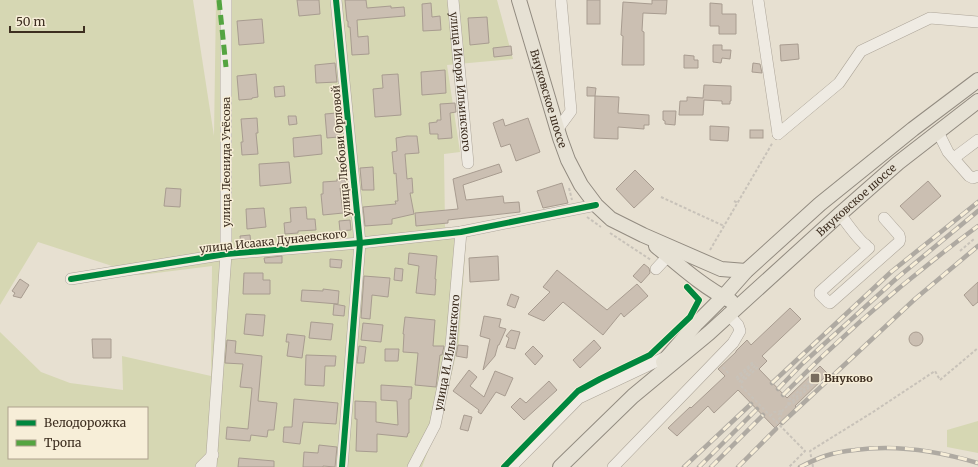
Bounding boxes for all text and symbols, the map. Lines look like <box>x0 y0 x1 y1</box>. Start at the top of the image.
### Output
scale bar <box>10 8 84 34</box>
street label: улица Игоря Ильинского <box>447 11 474 153</box>
text: 50 m <box>16 14 45 29</box>
street label: Внуковское шоссе <box>527 48 570 150</box>
street label: улица Любови Орловой <box>328 84 354 217</box>
street label: улица Леонида Утёсова <box>219 97 233 227</box>
street label: Внуковское шоссе <box>813 161 899 239</box>
street label: улица Исаака Дунаевского <box>199 226 348 256</box>
street label: улица И. Ильинского <box>431 293 463 412</box>
place label: Внуково <box>824 371 873 385</box>
marker: Внуково <box>809 372 821 384</box>
legend <box>8 407 148 459</box>
text: Велодорожка <box>44 415 127 430</box>
text: Тропа <box>44 435 82 450</box>

